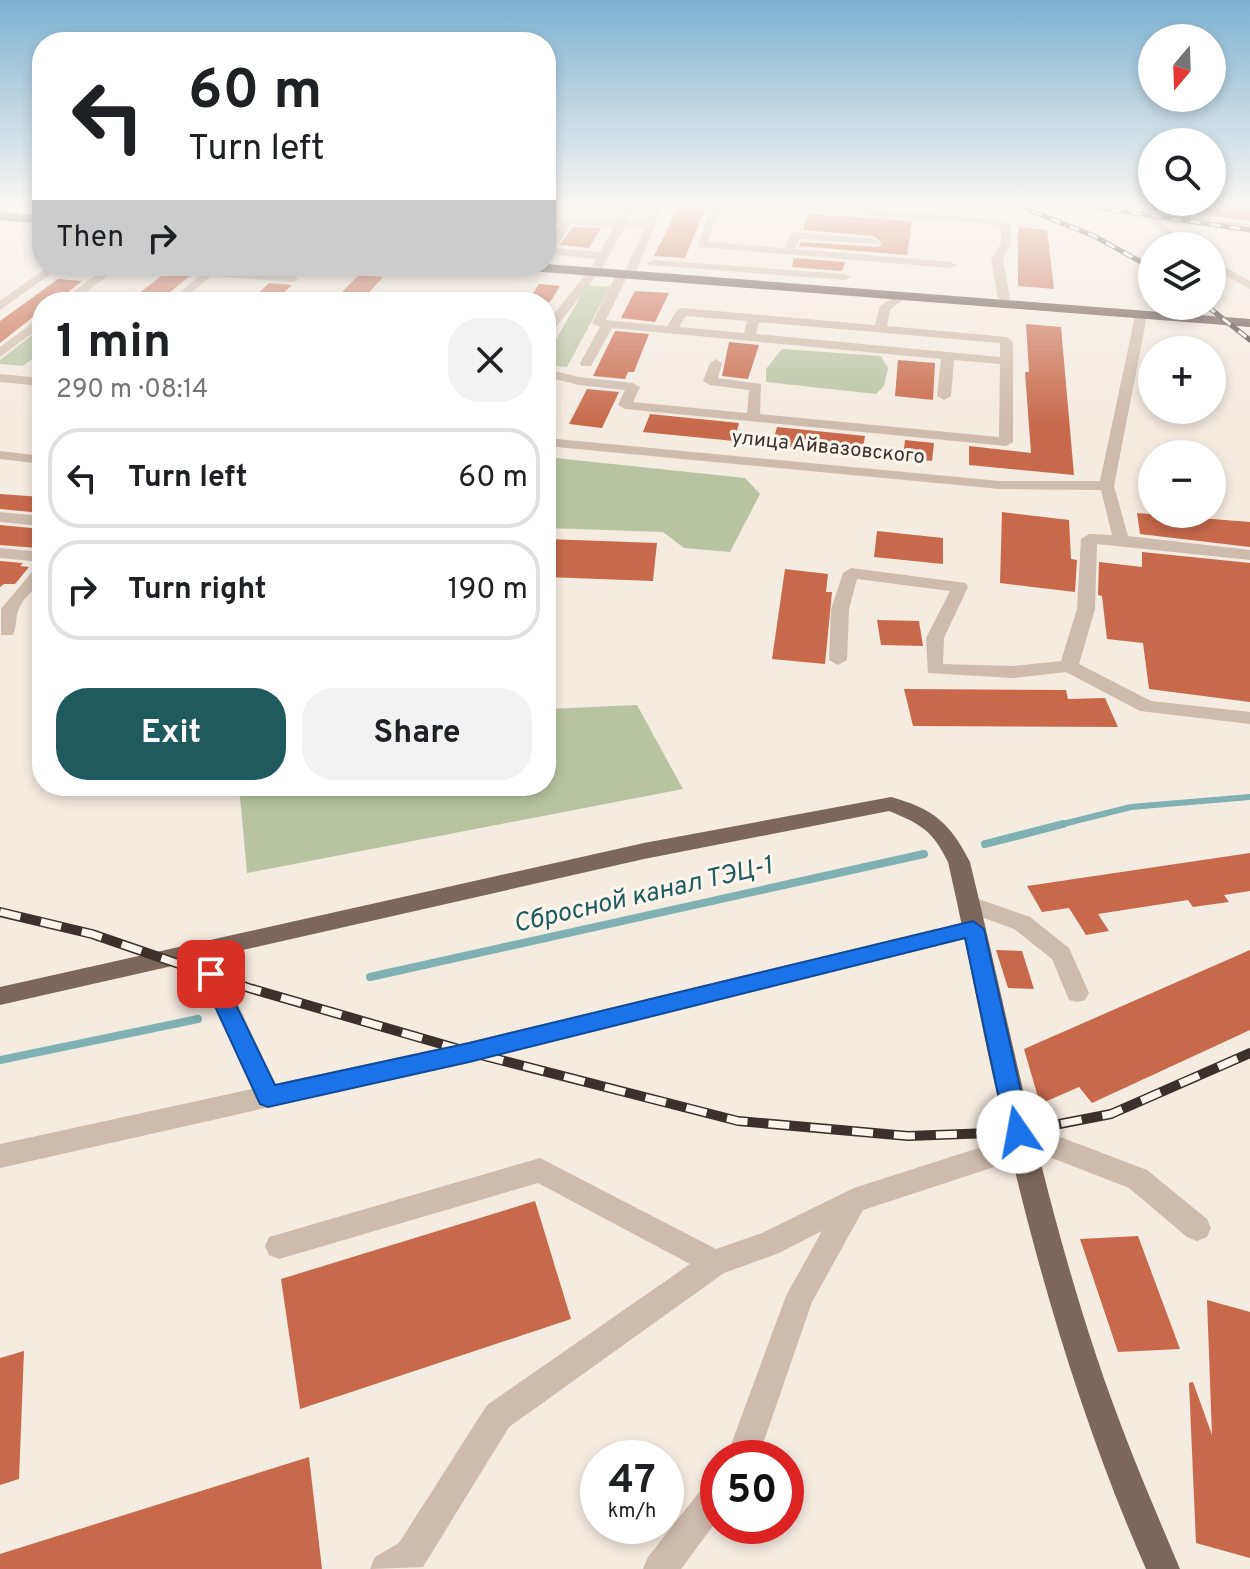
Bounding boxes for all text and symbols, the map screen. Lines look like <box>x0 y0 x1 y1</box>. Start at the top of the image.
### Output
north arrow <box>1138 24 1226 112</box>
map controls <box>1138 24 1226 528</box>
text: 60 m <box>188 58 322 128</box>
icon: left <box>56 64 160 168</box>
text: Turn left <box>188 127 325 173</box>
button: search <box>1138 128 1226 216</box>
icon: right <box>140 216 184 260</box>
text: Then <box>56 220 124 257</box>
button: layers <box>1138 232 1226 320</box>
text: 1 min <box>56 314 171 374</box>
button: close <box>448 318 532 402</box>
button: + <box>1138 336 1226 424</box>
text: 290 m · 08:14 <box>56 374 208 407</box>
street label: улица Айвазовского <box>730 425 926 471</box>
button: − <box>1138 440 1226 528</box>
icon: left <box>60 456 104 500</box>
text: Turn left <box>128 460 248 497</box>
text: 60 m <box>458 460 528 497</box>
icon: right <box>60 568 104 612</box>
text: Turn right <box>128 572 266 609</box>
text: 190 m <box>447 572 528 609</box>
button: Exit <box>56 688 286 780</box>
button: Share <box>302 688 532 780</box>
water label: Сбросной канал ТЭЦ-1 <box>510 850 777 942</box>
pin <box>177 940 245 1008</box>
icon: arrive <box>189 952 233 996</box>
position arrow <box>976 1090 1060 1174</box>
speed limit sign: 50 <box>700 1440 804 1544</box>
text: 47 <box>608 1457 656 1507</box>
text: km/h <box>608 1499 656 1525</box>

